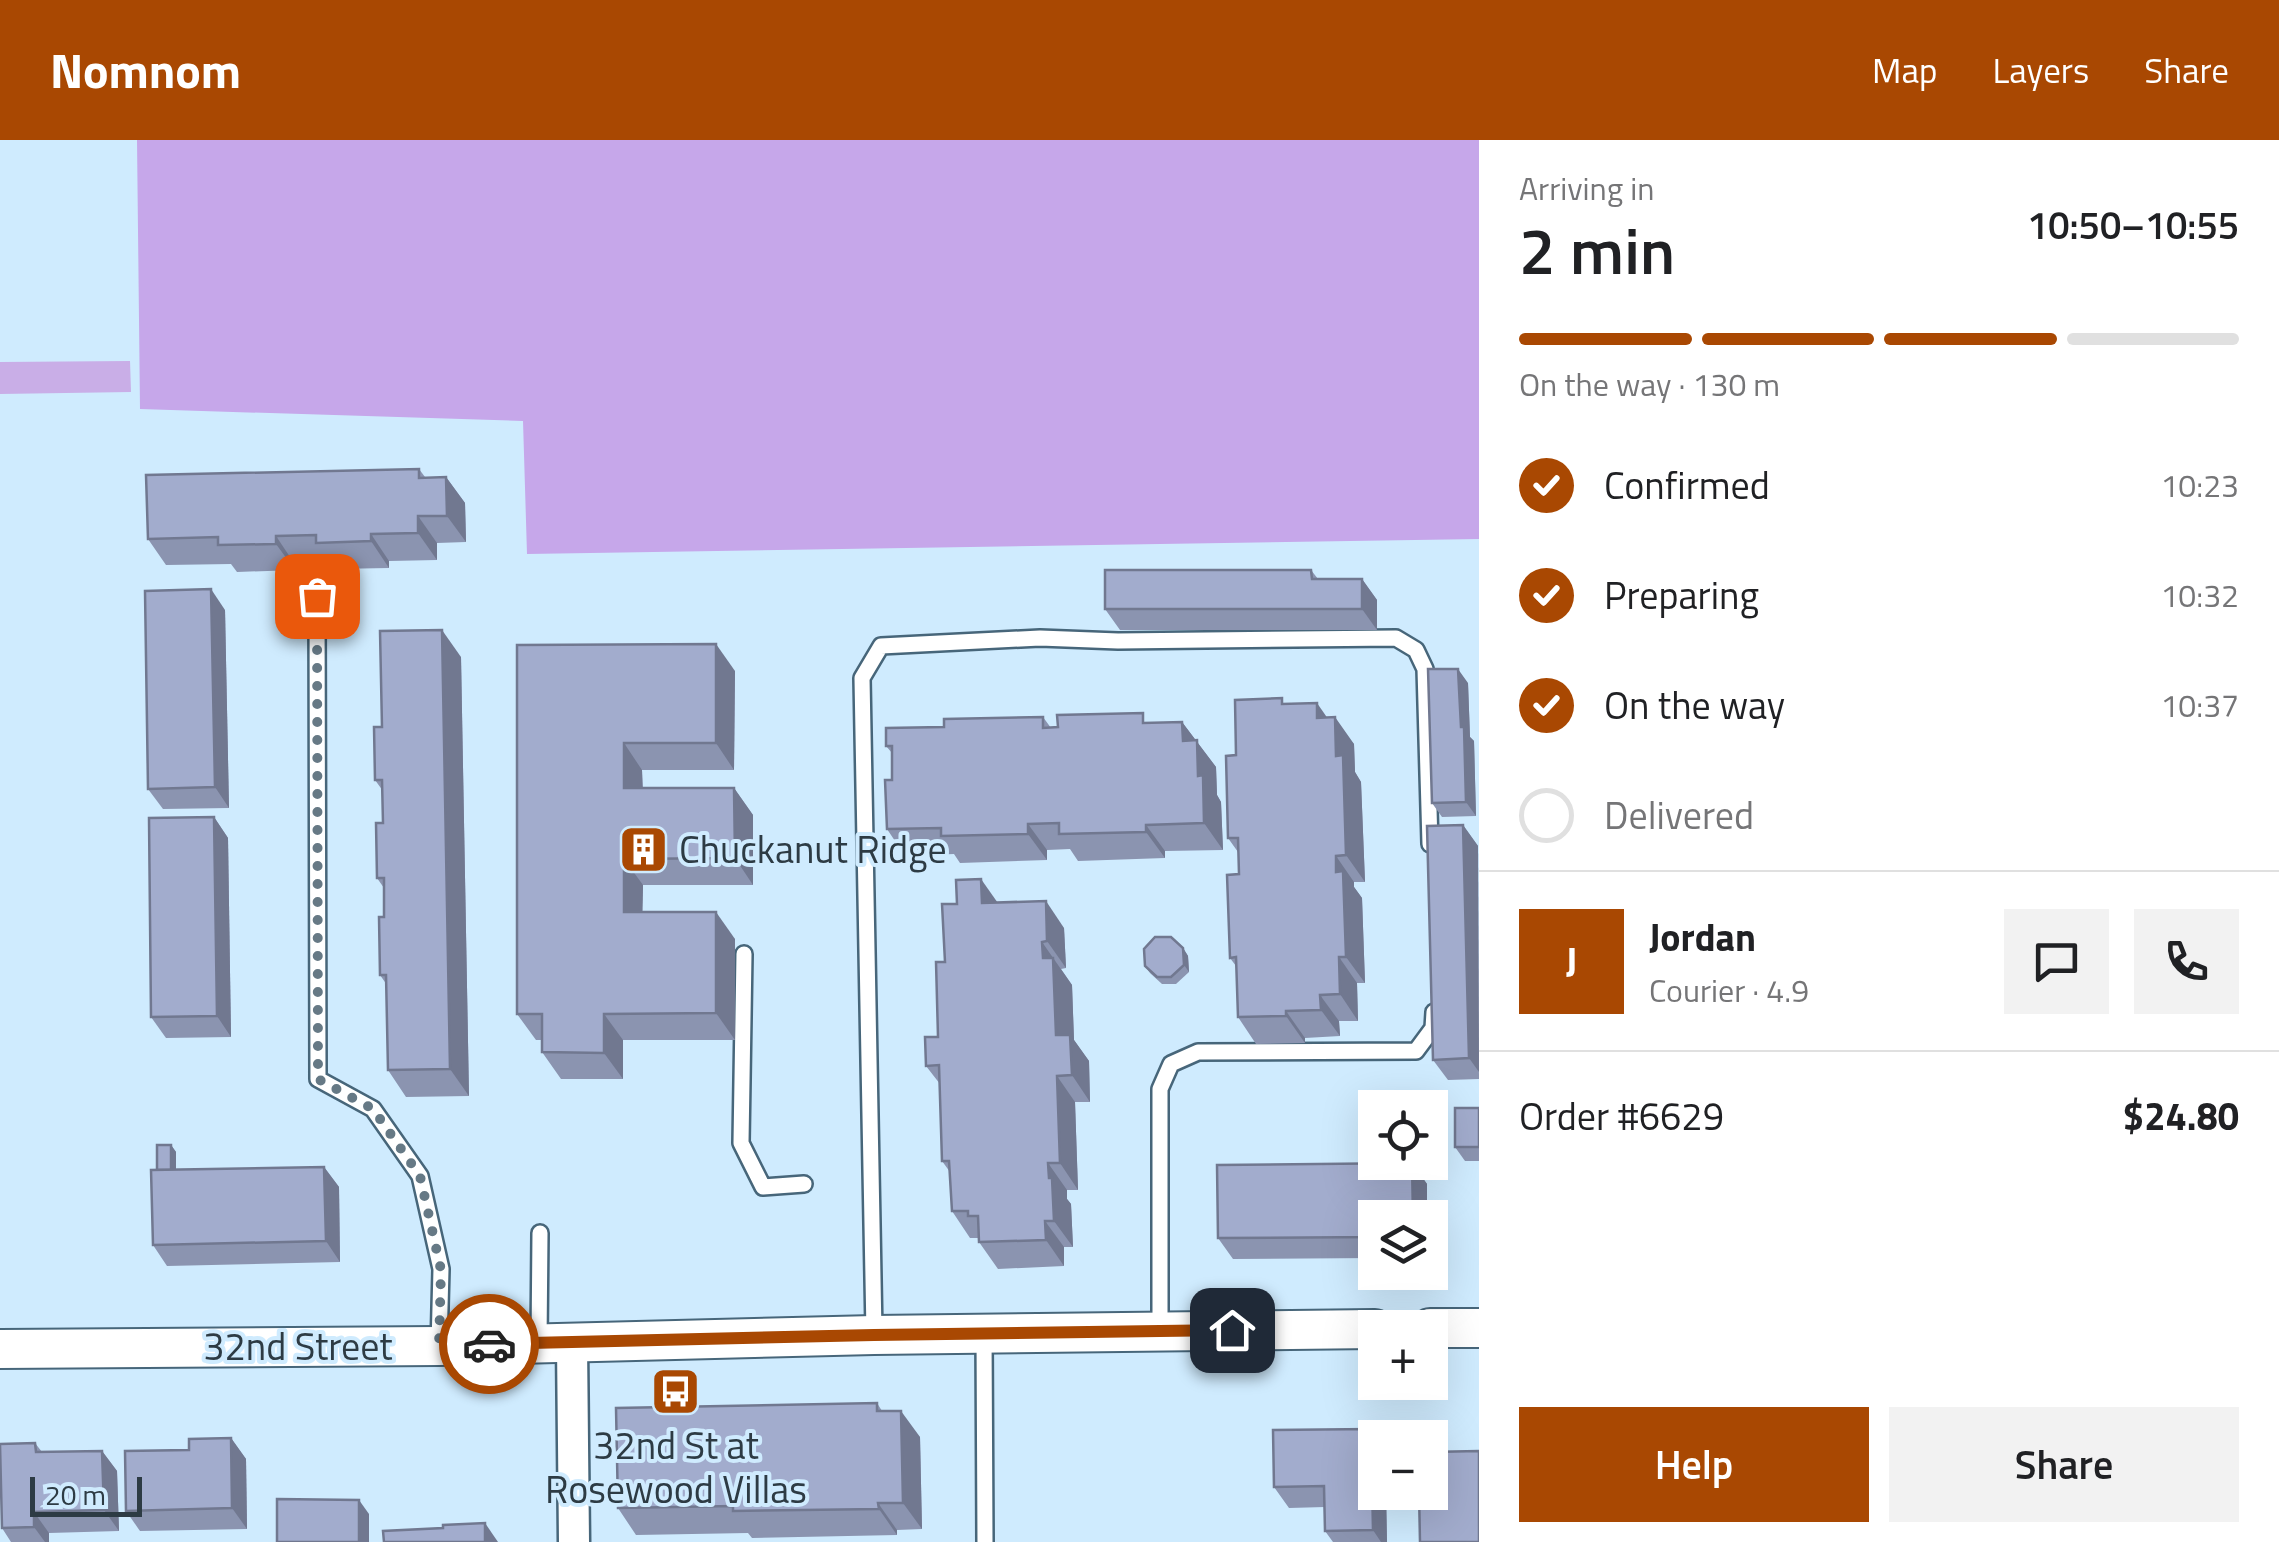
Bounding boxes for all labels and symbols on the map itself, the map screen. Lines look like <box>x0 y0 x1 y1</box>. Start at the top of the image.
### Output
pin <box>275 554 360 639</box>
place label: Chuckanut Ridge <box>679 820 947 878</box>
building icon: Chuckanut Ridge <box>618 824 670 876</box>
pin <box>1190 1288 1275 1373</box>
courier <box>439 1294 539 1394</box>
street label: 32nd Street <box>203 1317 393 1375</box>
bus stop icon: 32nd St at Rosewood Villas <box>650 1366 702 1418</box>
place label: 32nd St at Rosewood Villas <box>545 1416 807 1518</box>
scale bar <box>30 1472 142 1516</box>

